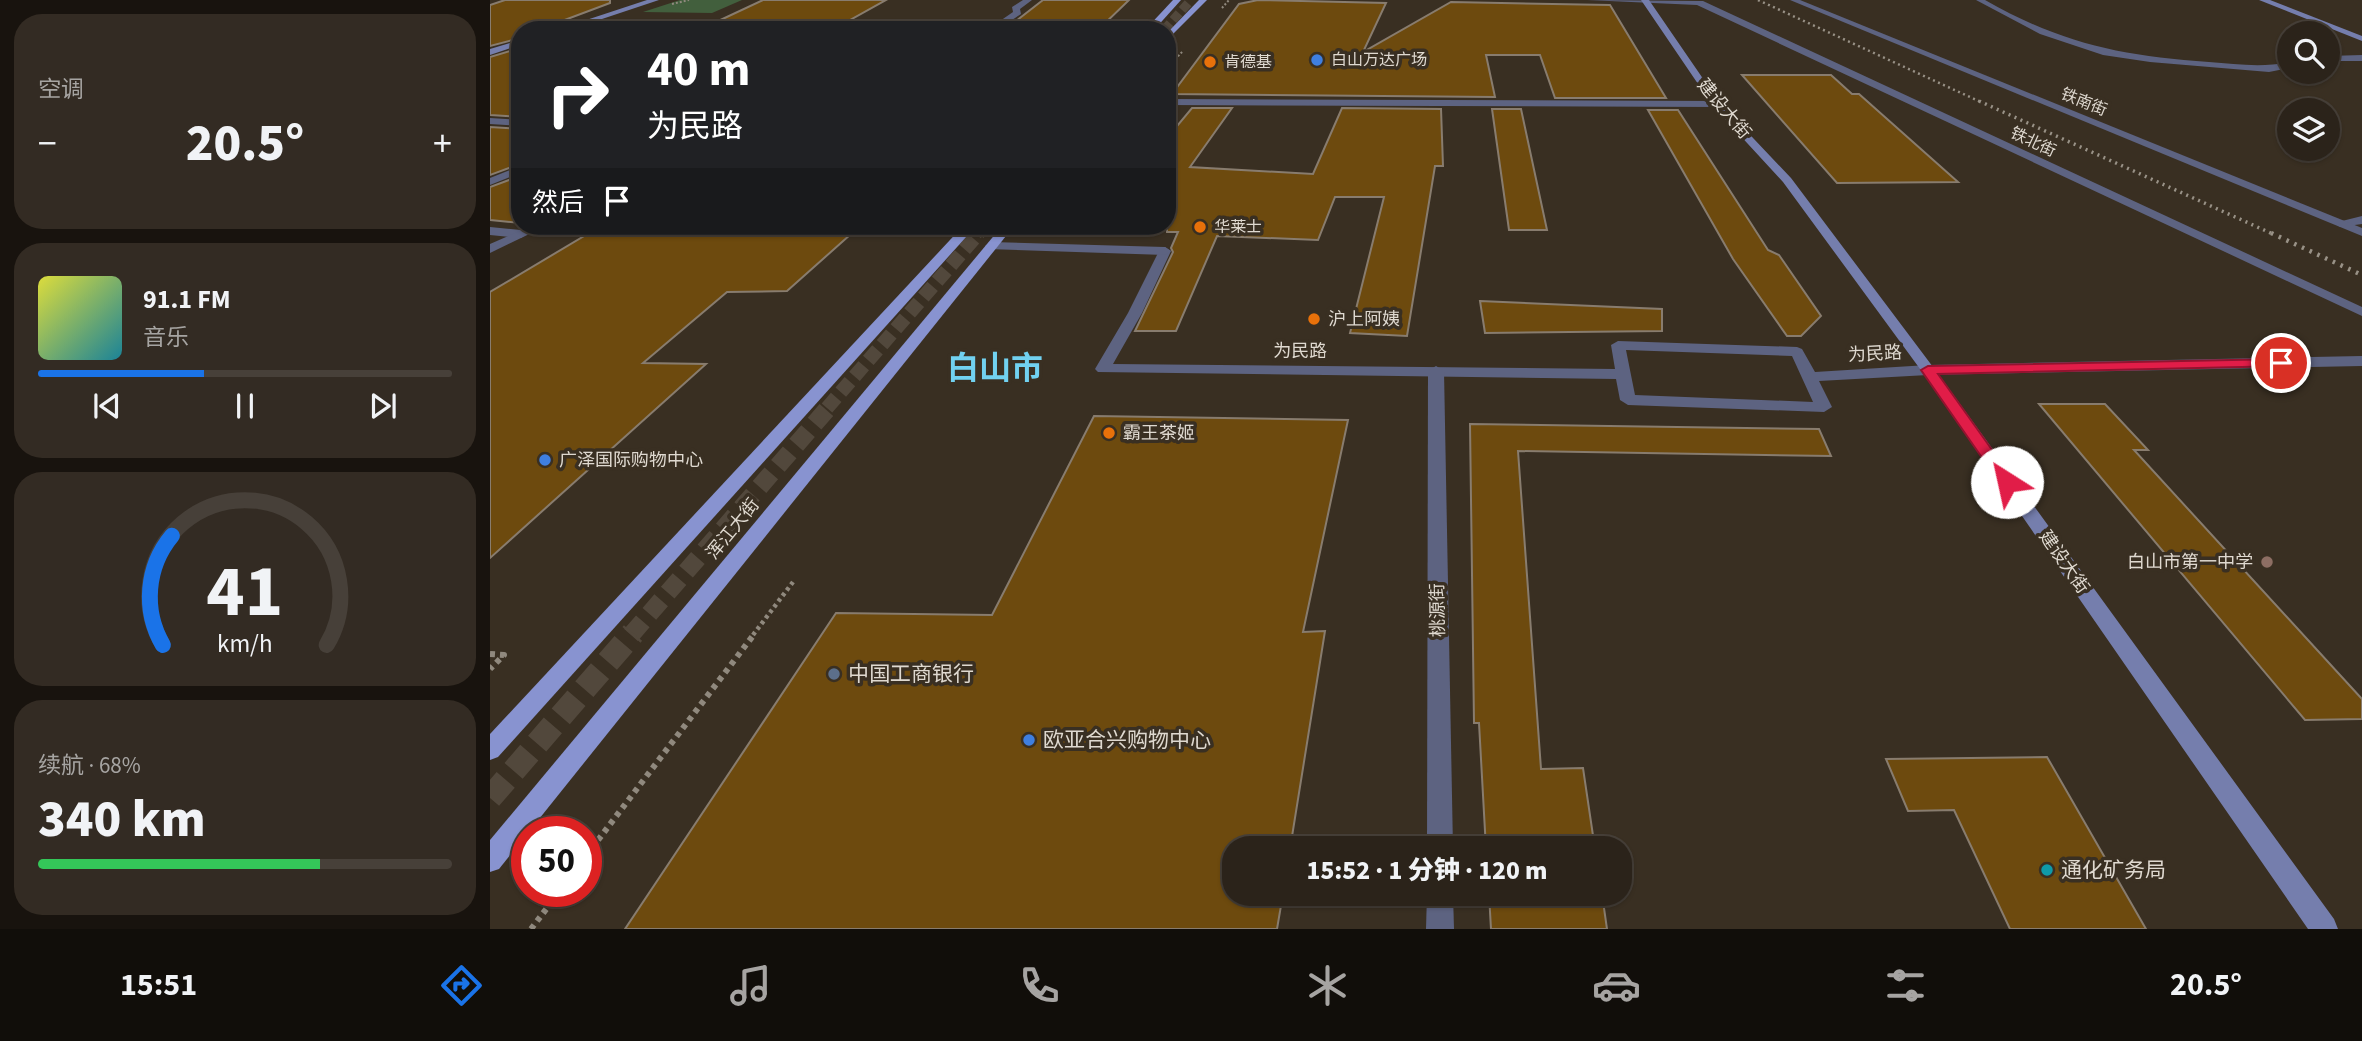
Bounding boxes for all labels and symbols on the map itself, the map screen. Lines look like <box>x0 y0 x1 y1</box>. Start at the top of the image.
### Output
place label: 白山万达广场 <box>1331 49 1427 71</box>
place label: 肯德基 <box>1224 51 1272 73</box>
marker: 白山万达广场 <box>1309 52 1325 68</box>
marker: 肯德基 <box>1202 54 1218 70</box>
street label: 建设大街 <box>1691 73 1757 145</box>
street label: 铁南街 <box>2058 83 2110 121</box>
street label: 铁北街 <box>2007 122 2059 162</box>
place label: 华莱士 <box>1214 216 1262 238</box>
marker: 华莱士 <box>1192 219 1208 235</box>
place label: 沪上阿姨 <box>1328 307 1400 332</box>
marker: 沪上阿姨 <box>1306 311 1322 327</box>
pin <box>2251 333 2311 393</box>
street label: 为民路 <box>1273 339 1327 364</box>
street label: 为民路 <box>1847 340 1903 368</box>
district label: 白山市 <box>947 346 1043 392</box>
place label: 霸王茶姬 <box>1123 421 1195 446</box>
marker: 霸王茶姬 <box>1101 425 1117 441</box>
position arrow <box>1970 445 2044 519</box>
place label: 广泽国际购物中心 <box>559 448 703 473</box>
marker: 广泽国际购物中心 <box>537 452 553 468</box>
street label: 浑江大街 <box>701 493 765 565</box>
street label: 建设大街 <box>2033 525 2095 599</box>
place label: 白山市第一中学 <box>2127 550 2253 575</box>
marker: 白山市第一中学 <box>2259 554 2275 570</box>
street label: 桃源街 <box>1425 583 1451 637</box>
place label: 中国工商银行 <box>848 659 974 689</box>
marker: 中国工商银行 <box>826 666 842 682</box>
place label: 欧亚合兴购物中心 <box>1043 725 1211 755</box>
marker: 欧亚合兴购物中心 <box>1021 732 1037 748</box>
speed limit sign: 50 <box>511 816 602 907</box>
place label: 通化矿务局 <box>2061 855 2166 885</box>
marker: 通化矿务局 <box>2039 862 2055 878</box>

